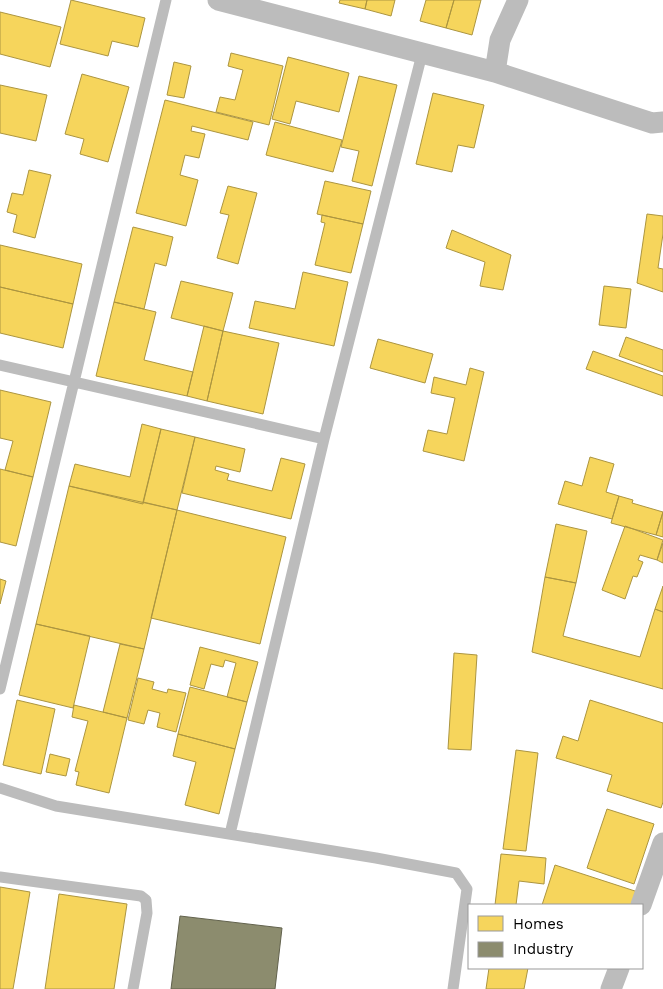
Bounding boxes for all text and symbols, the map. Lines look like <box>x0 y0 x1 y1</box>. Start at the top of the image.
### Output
legend <box>468 904 643 969</box>
text: Homes <box>513 915 564 933</box>
text: Industry <box>513 940 574 958</box>

